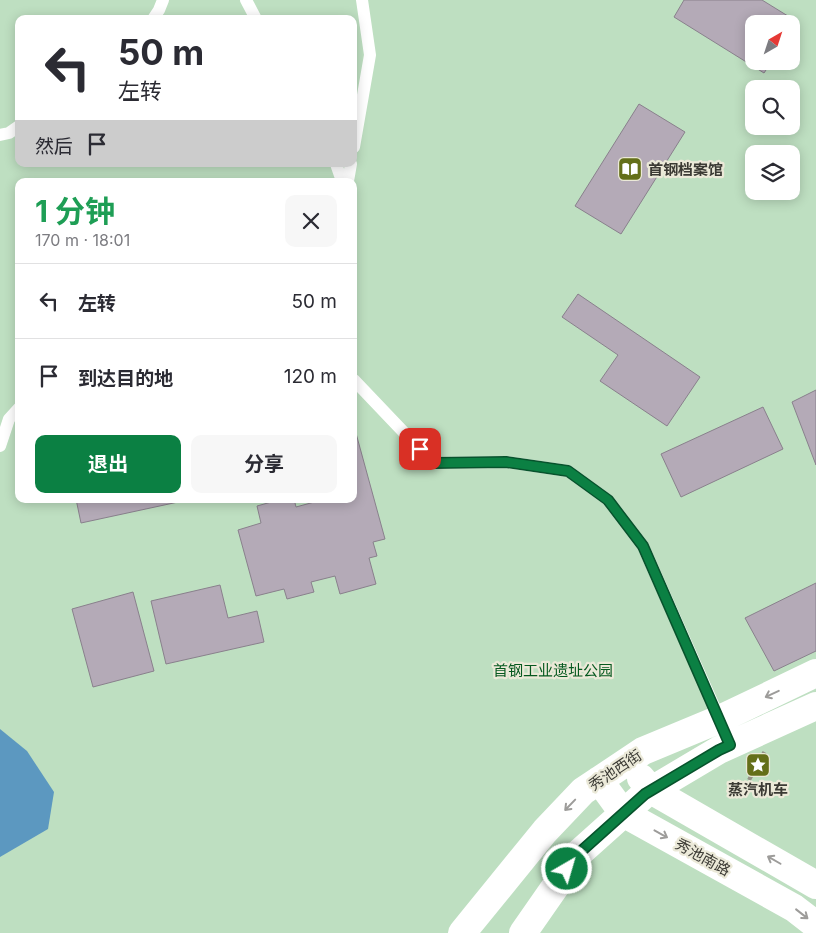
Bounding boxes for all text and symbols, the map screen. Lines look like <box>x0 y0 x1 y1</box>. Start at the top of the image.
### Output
north arrow <box>745 15 800 70</box>
map controls <box>745 15 800 200</box>
text: 50 m <box>118 31 204 73</box>
icon: left <box>35 35 100 100</box>
text: 左转 <box>118 78 162 104</box>
button: search <box>745 80 800 135</box>
icon: arrive <box>83 130 111 158</box>
text: 然后 <box>35 135 73 158</box>
button: layers <box>745 145 800 200</box>
library icon: 首钢档案馆 <box>617 156 643 182</box>
place label: 首钢档案馆 <box>648 160 723 179</box>
text: 1 分钟 <box>35 193 115 229</box>
button: close <box>285 195 337 247</box>
text: 170 m · 18:01 <box>35 230 130 250</box>
icon: left <box>35 287 63 315</box>
text: 50 m <box>291 290 337 313</box>
text: 左转 <box>78 292 116 315</box>
icon: arrive <box>35 362 63 390</box>
text: 120 m <box>284 365 337 388</box>
text: 到达目的地 <box>78 367 173 390</box>
pin <box>399 428 441 470</box>
button: 退出 <box>35 435 181 493</box>
button: 分享 <box>191 435 337 493</box>
icon: arrive <box>406 435 434 463</box>
park label: 首钢工业遗址公园 <box>493 661 613 680</box>
one-way arrow <box>765 690 780 699</box>
street label: 秀池西街 <box>585 745 645 795</box>
place icon: 蒸汽机车 <box>745 752 771 778</box>
place label: 蒸汽机车 <box>728 780 788 799</box>
one-way arrow <box>564 799 576 811</box>
one-way arrow <box>653 829 668 839</box>
street label: 秀池南路 <box>672 834 734 880</box>
position arrow <box>540 842 592 894</box>
one-way arrow <box>767 855 781 865</box>
one-way arrow <box>795 909 808 920</box>

